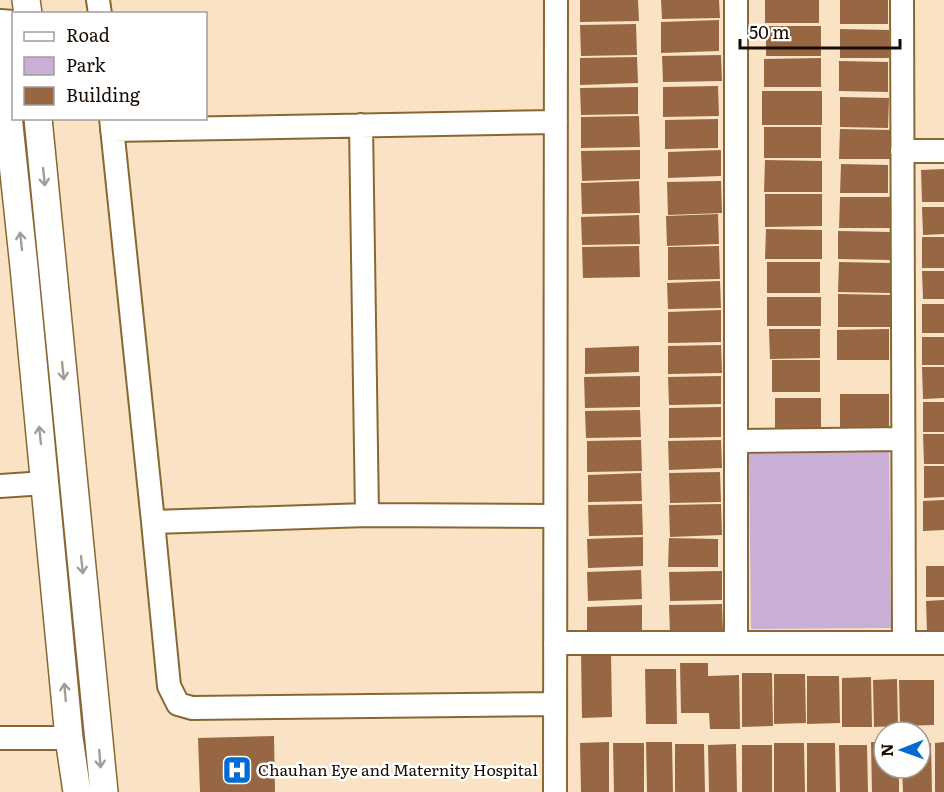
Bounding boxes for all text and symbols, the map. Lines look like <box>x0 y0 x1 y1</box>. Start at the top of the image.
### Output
legend <box>12 12 207 120</box>
scale bar <box>740 12 900 50</box>
text: 50 m <box>749 18 790 45</box>
text: Road <box>66 21 110 48</box>
text: Park <box>66 51 107 78</box>
text: Building <box>66 81 141 108</box>
one-way arrow <box>39 166 50 186</box>
one-way arrow <box>16 232 27 252</box>
one-way arrow <box>58 360 69 380</box>
one-way arrow <box>34 426 45 446</box>
one-way arrow <box>77 554 88 574</box>
one-way arrow <box>59 683 70 703</box>
north arrow <box>872 720 932 780</box>
text: N <box>874 743 898 757</box>
one-way arrow <box>95 749 106 768</box>
hospital icon: Chauhan Eye and Maternity Hospital <box>221 754 253 786</box>
place label: Chauhan Eye and Maternity Hospital <box>258 757 538 781</box>

